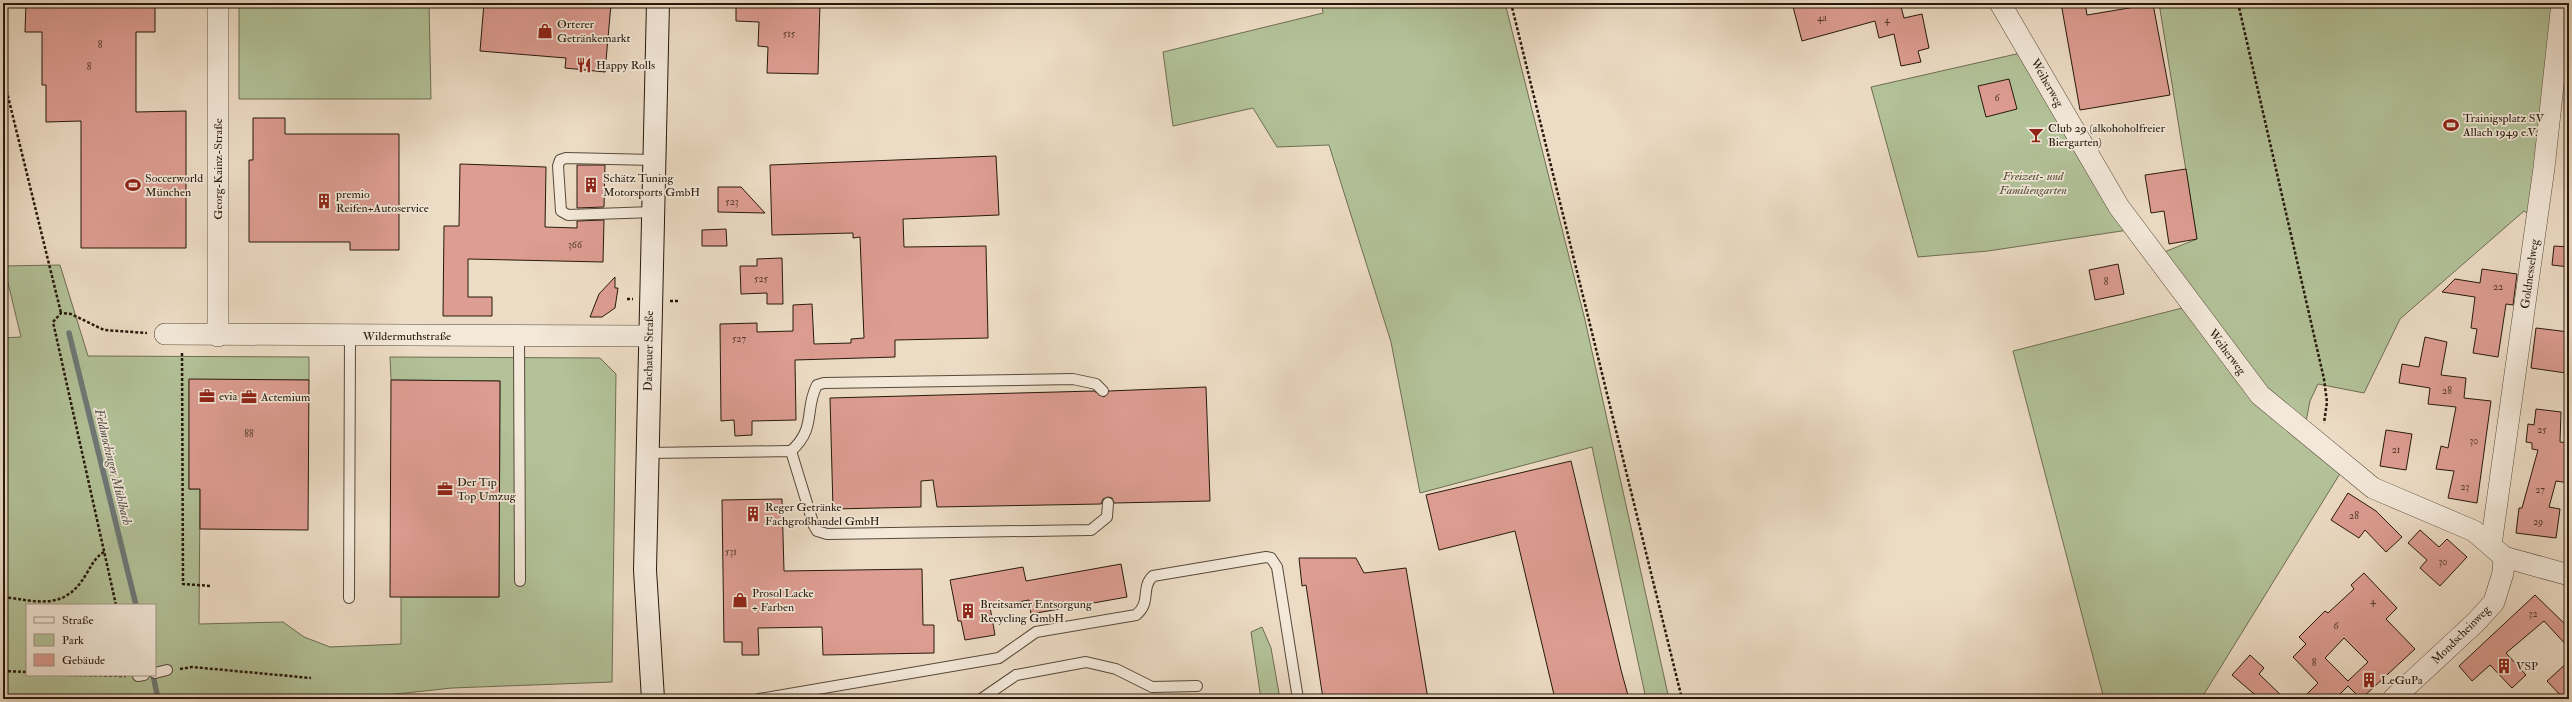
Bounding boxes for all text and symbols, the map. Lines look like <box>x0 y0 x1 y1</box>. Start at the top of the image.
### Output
house number: 4a <box>1817 12 1828 24</box>
house number: 4 <box>1884 14 1890 26</box>
place label: Orterer Getränkemarkt <box>557 17 630 46</box>
shop icon: Orterer Getränkemarkt <box>536 22 554 40</box>
house number: 515 <box>783 28 796 40</box>
house number: 8 <box>98 39 103 51</box>
street label: Weiherweg <box>2027 55 2067 111</box>
restaurant icon: Happy Rolls <box>575 56 593 74</box>
place label: Happy Rolls <box>596 58 655 73</box>
house number: 8 <box>87 61 92 73</box>
house number: 6 <box>1994 92 2000 104</box>
place label: Trainigsplatz SV Allach 1949 e.V. <box>2462 111 2544 140</box>
sports icon: Trainigsplatz SV Allach 1949 e.V. <box>2442 116 2460 134</box>
street label: Georg-Kainz-Straße <box>211 118 226 220</box>
place label: Club 29 (alkohoholfreier Biergarten) <box>2048 121 2165 150</box>
bar icon: Club 29 (alkohoholfreier Biergarten) <box>2027 126 2045 144</box>
park label: Freizeit- und Familiengarten <box>1998 169 2067 198</box>
place label: Soccerworld München <box>145 171 203 200</box>
place label: Schätz Tuning Motorsports GmbH <box>603 171 700 200</box>
sports icon: Soccerworld München <box>124 176 142 194</box>
building icon: Schätz Tuning Motorsports GmbH <box>582 176 600 194</box>
place label: premio Reifen+Autoservice <box>335 187 429 216</box>
building icon: premio Reifen+Autoservice <box>315 192 333 210</box>
house number: 523 <box>725 196 739 208</box>
street label: Goldnesselweg <box>2518 237 2542 310</box>
house number: 366 <box>568 239 583 251</box>
house number: 525 <box>754 273 768 285</box>
house number: 8 <box>2104 276 2109 288</box>
house number: 22 <box>2493 281 2503 293</box>
street label: Dachauer Straße <box>641 311 657 391</box>
street label: Weiherweg <box>2204 325 2250 379</box>
street label: Wildermuthstraße <box>362 329 451 344</box>
house number: 527 <box>732 333 746 345</box>
house number: 28 <box>2442 385 2452 397</box>
office icon: evia <box>198 387 216 405</box>
office icon: Actemium <box>240 388 258 406</box>
place label: evia <box>219 389 238 404</box>
place label: Actemium <box>260 390 311 405</box>
water label: Feldmochinger Mühlbach <box>91 406 135 527</box>
house number: 25 <box>2537 424 2547 436</box>
house number: 88 <box>244 428 254 440</box>
house number: 30 <box>2470 435 2478 447</box>
house number: 21 <box>2392 444 2401 456</box>
place label: Der Tip Top Umzug <box>457 475 517 504</box>
office icon: Der Tip Top Umzug <box>436 480 454 498</box>
house number: 23 <box>2461 481 2470 493</box>
house number: 27 <box>2535 484 2545 496</box>
place label: Reger Getränke Fachgroßhandel GmbH <box>765 500 880 529</box>
building icon: Reger Getränke Fachgroßhandel GmbH <box>744 505 762 523</box>
house number: 28 <box>2349 510 2359 522</box>
house number: 29 <box>2533 516 2543 528</box>
house number: 531 <box>725 546 737 558</box>
house number: 30 <box>2439 556 2447 568</box>
place label: Prosol Lacke + Farben <box>752 586 814 615</box>
shop icon: Prosol Lacke + Farben <box>731 591 749 609</box>
house number: 4 <box>2370 595 2376 607</box>
place label: Breitsamer Entsorgung Recycling GmbH <box>980 597 1093 626</box>
building icon: Breitsamer Entsorgung Recycling GmbH <box>959 602 977 620</box>
street label: Mondscheinweg <box>2428 602 2494 668</box>
legend <box>26 604 156 676</box>
house number: 32 <box>2529 608 2537 620</box>
text: Straße <box>62 613 93 628</box>
house number: 6 <box>2333 620 2339 632</box>
text: Park <box>62 633 84 648</box>
text: Gebäude <box>62 653 105 668</box>
house number: 8 <box>2312 657 2317 669</box>
building icon: VSP <box>2495 657 2513 675</box>
place label: VSP <box>2516 659 2538 674</box>
building icon: LeGuPa <box>2360 671 2378 689</box>
place label: LeGuPa <box>2381 673 2424 688</box>

